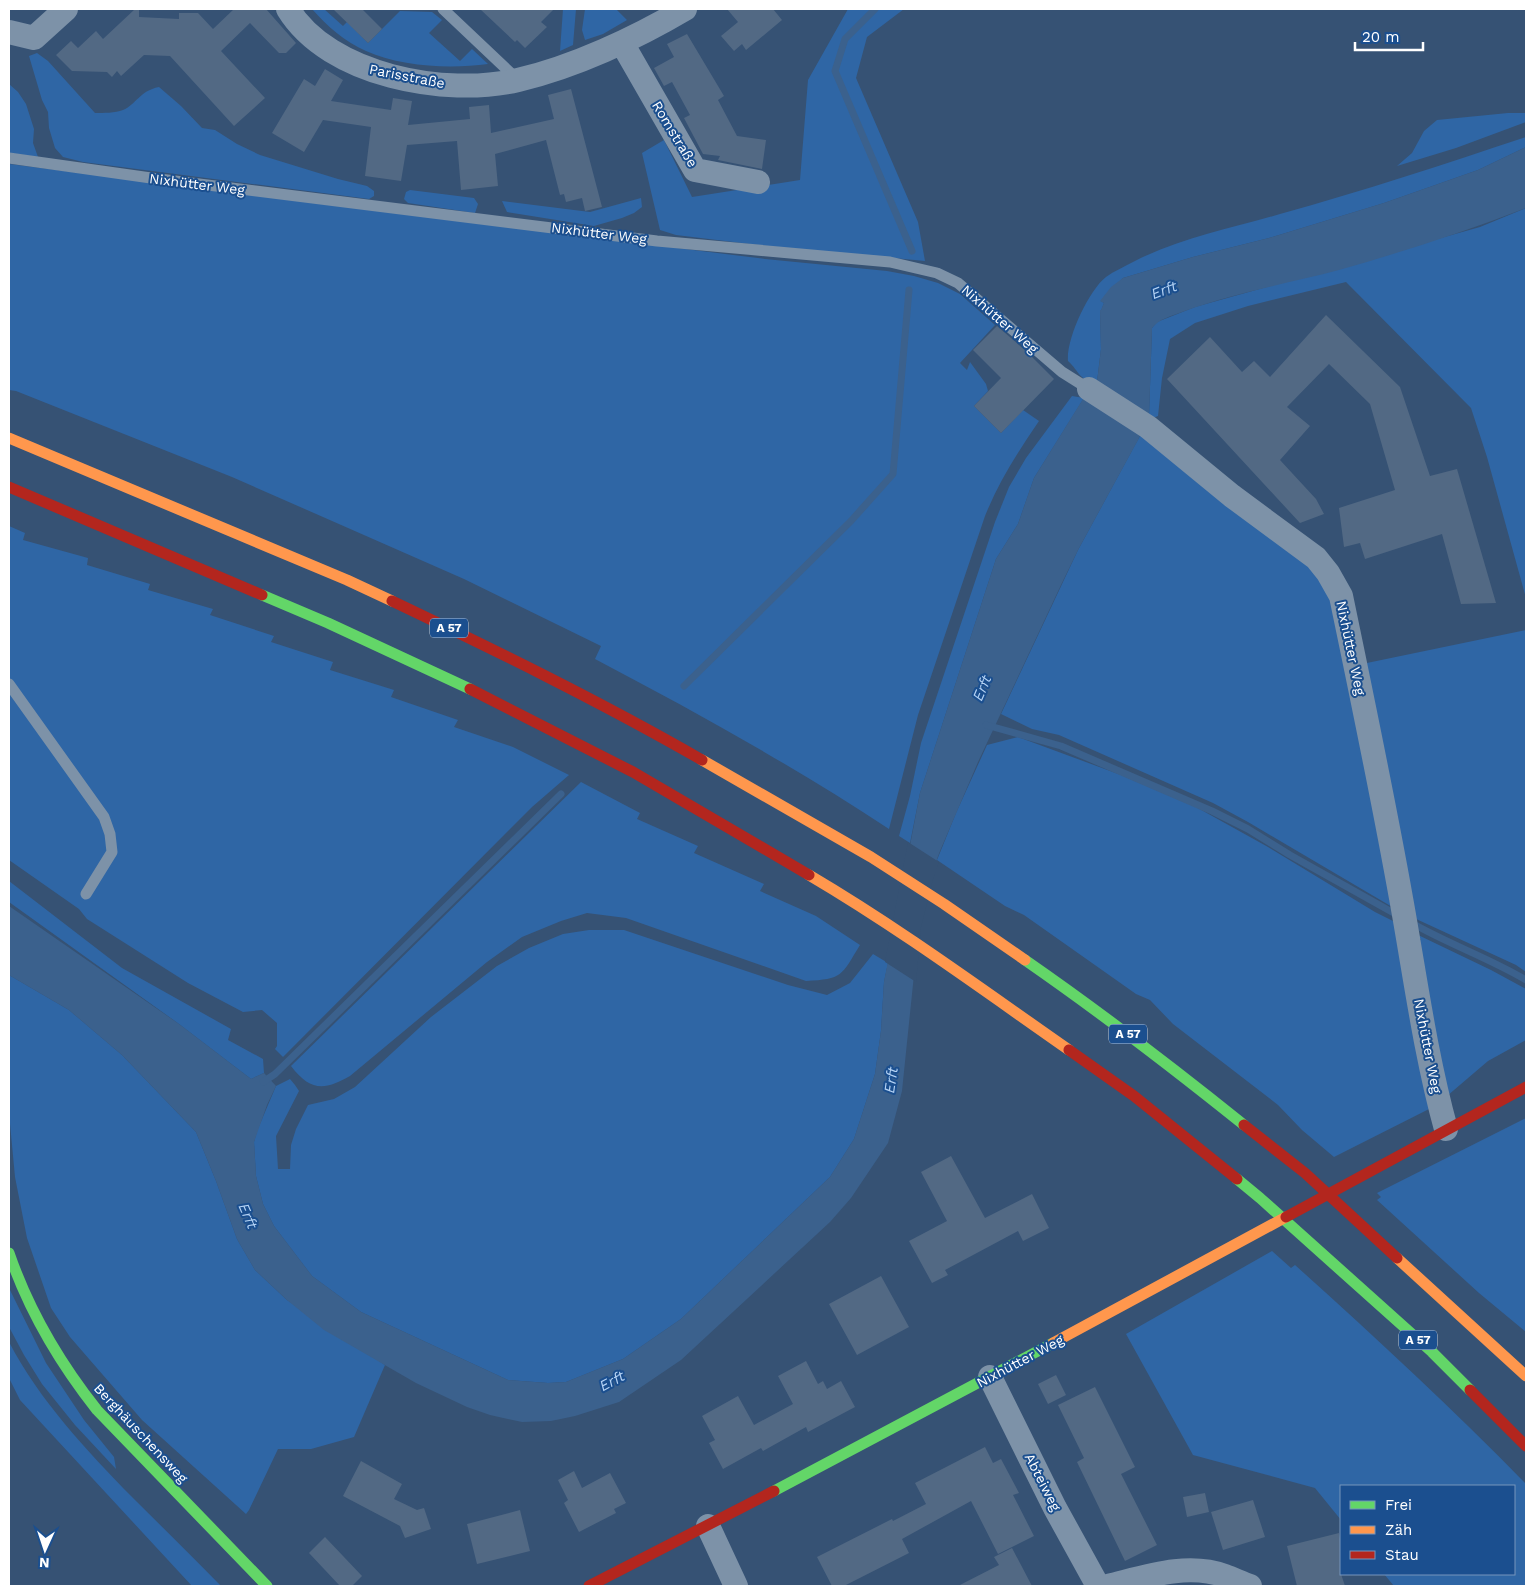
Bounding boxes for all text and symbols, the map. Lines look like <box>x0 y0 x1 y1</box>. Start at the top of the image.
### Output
scale bar <box>1355 20 1422 52</box>
text: 20 m <box>1362 28 1400 46</box>
street label: Parisstraße <box>368 61 446 91</box>
street label: Romstraße <box>649 98 701 170</box>
street label: Nixhütter Weg <box>148 170 246 198</box>
street label: Nixhütter Weg <box>550 219 648 247</box>
water label: Erft <box>1149 277 1180 303</box>
street label: Nixhütter Weg <box>959 281 1042 357</box>
street label: Nixhütter Weg <box>1333 599 1369 697</box>
road number: A 57 <box>430 618 468 638</box>
water label: Erft <box>969 672 996 704</box>
street label: Nixhütter Weg <box>1411 997 1445 1095</box>
road number: A 57 <box>1109 1024 1147 1044</box>
water label: Erft <box>880 1065 902 1094</box>
water label: Erft <box>235 1200 262 1232</box>
road number: A 57 <box>1399 1330 1437 1350</box>
street label: Nixhütter Weg <box>974 1331 1067 1391</box>
water label: Erft <box>596 1366 629 1395</box>
street label: Berghäuschensweg <box>91 1380 192 1486</box>
street label: Abteiweg <box>1022 1450 1065 1514</box>
legend <box>1340 1485 1515 1575</box>
text: Frei <box>1385 1496 1412 1514</box>
text: Zäh <box>1385 1521 1412 1539</box>
north arrow <box>20 1525 70 1575</box>
text: Stau <box>1385 1546 1419 1564</box>
text: N <box>39 1555 50 1571</box>

